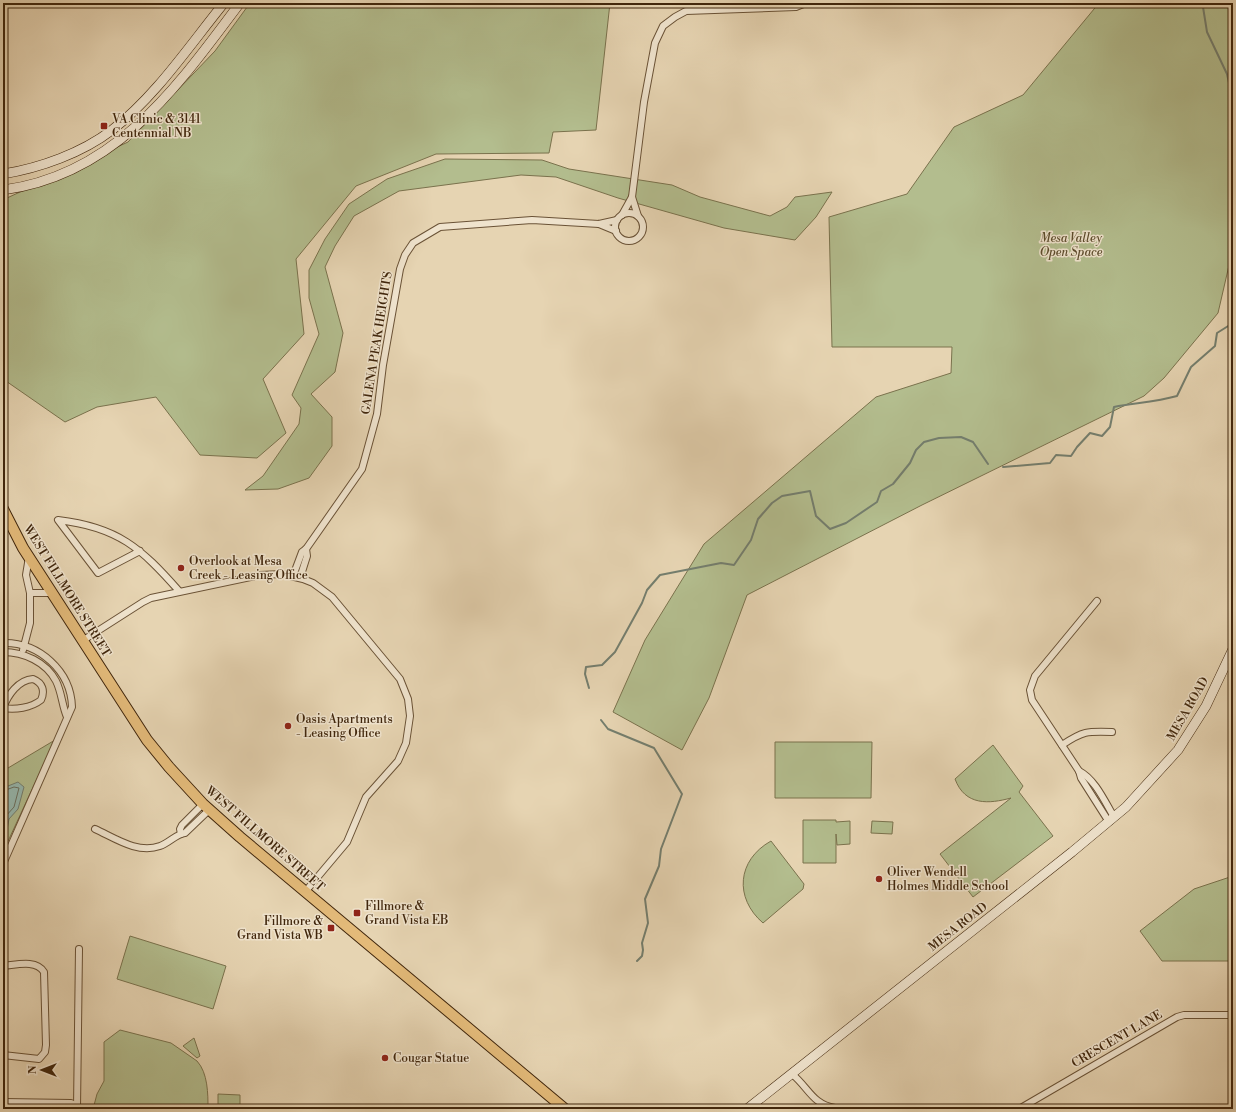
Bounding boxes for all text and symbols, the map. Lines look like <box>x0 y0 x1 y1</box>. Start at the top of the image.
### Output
place label: VA Clinic & 3141 Centennial NB <box>111 112 202 141</box>
marker: VA Clinic & 3141 Centennial NB <box>99 121 109 131</box>
park label: Mesa Valley Open Space <box>1040 231 1103 260</box>
street label: GALENA PEAK HEIGHTS <box>358 270 396 416</box>
street label: WEST FILLMORE STREET <box>20 521 114 660</box>
place label: Overlook at Mesa Creek - Leasing Office <box>189 554 308 583</box>
marker: Overlook at Mesa Creek - Leasing Office <box>176 563 186 573</box>
street label: MESA ROAD <box>1164 675 1212 743</box>
place label: Oasis Apartments - Leasing Office <box>296 712 393 741</box>
marker: Oasis Apartments - Leasing Office <box>283 721 293 731</box>
street label: WEST FILLMORE STREET <box>202 783 328 895</box>
place label: Oliver Wendell Holmes Middle School <box>887 865 1009 894</box>
marker: Oliver Wendell Holmes Middle School <box>874 874 884 884</box>
place label: Fillmore & Grand Vista EB <box>365 899 448 928</box>
street label: MESA ROAD <box>925 899 991 955</box>
marker: Fillmore & Grand Vista EB <box>352 908 362 918</box>
place label: Fillmore & Grand Vista WB <box>237 914 323 943</box>
marker: Fillmore & Grand Vista WB <box>326 923 336 933</box>
street label: CRESCENT LANE <box>1069 1007 1165 1071</box>
north arrow <box>22 1050 62 1090</box>
place label: Cougar Statue <box>393 1051 469 1066</box>
marker: Cougar Statue <box>380 1053 390 1063</box>
text: N <box>26 1065 40 1074</box>

